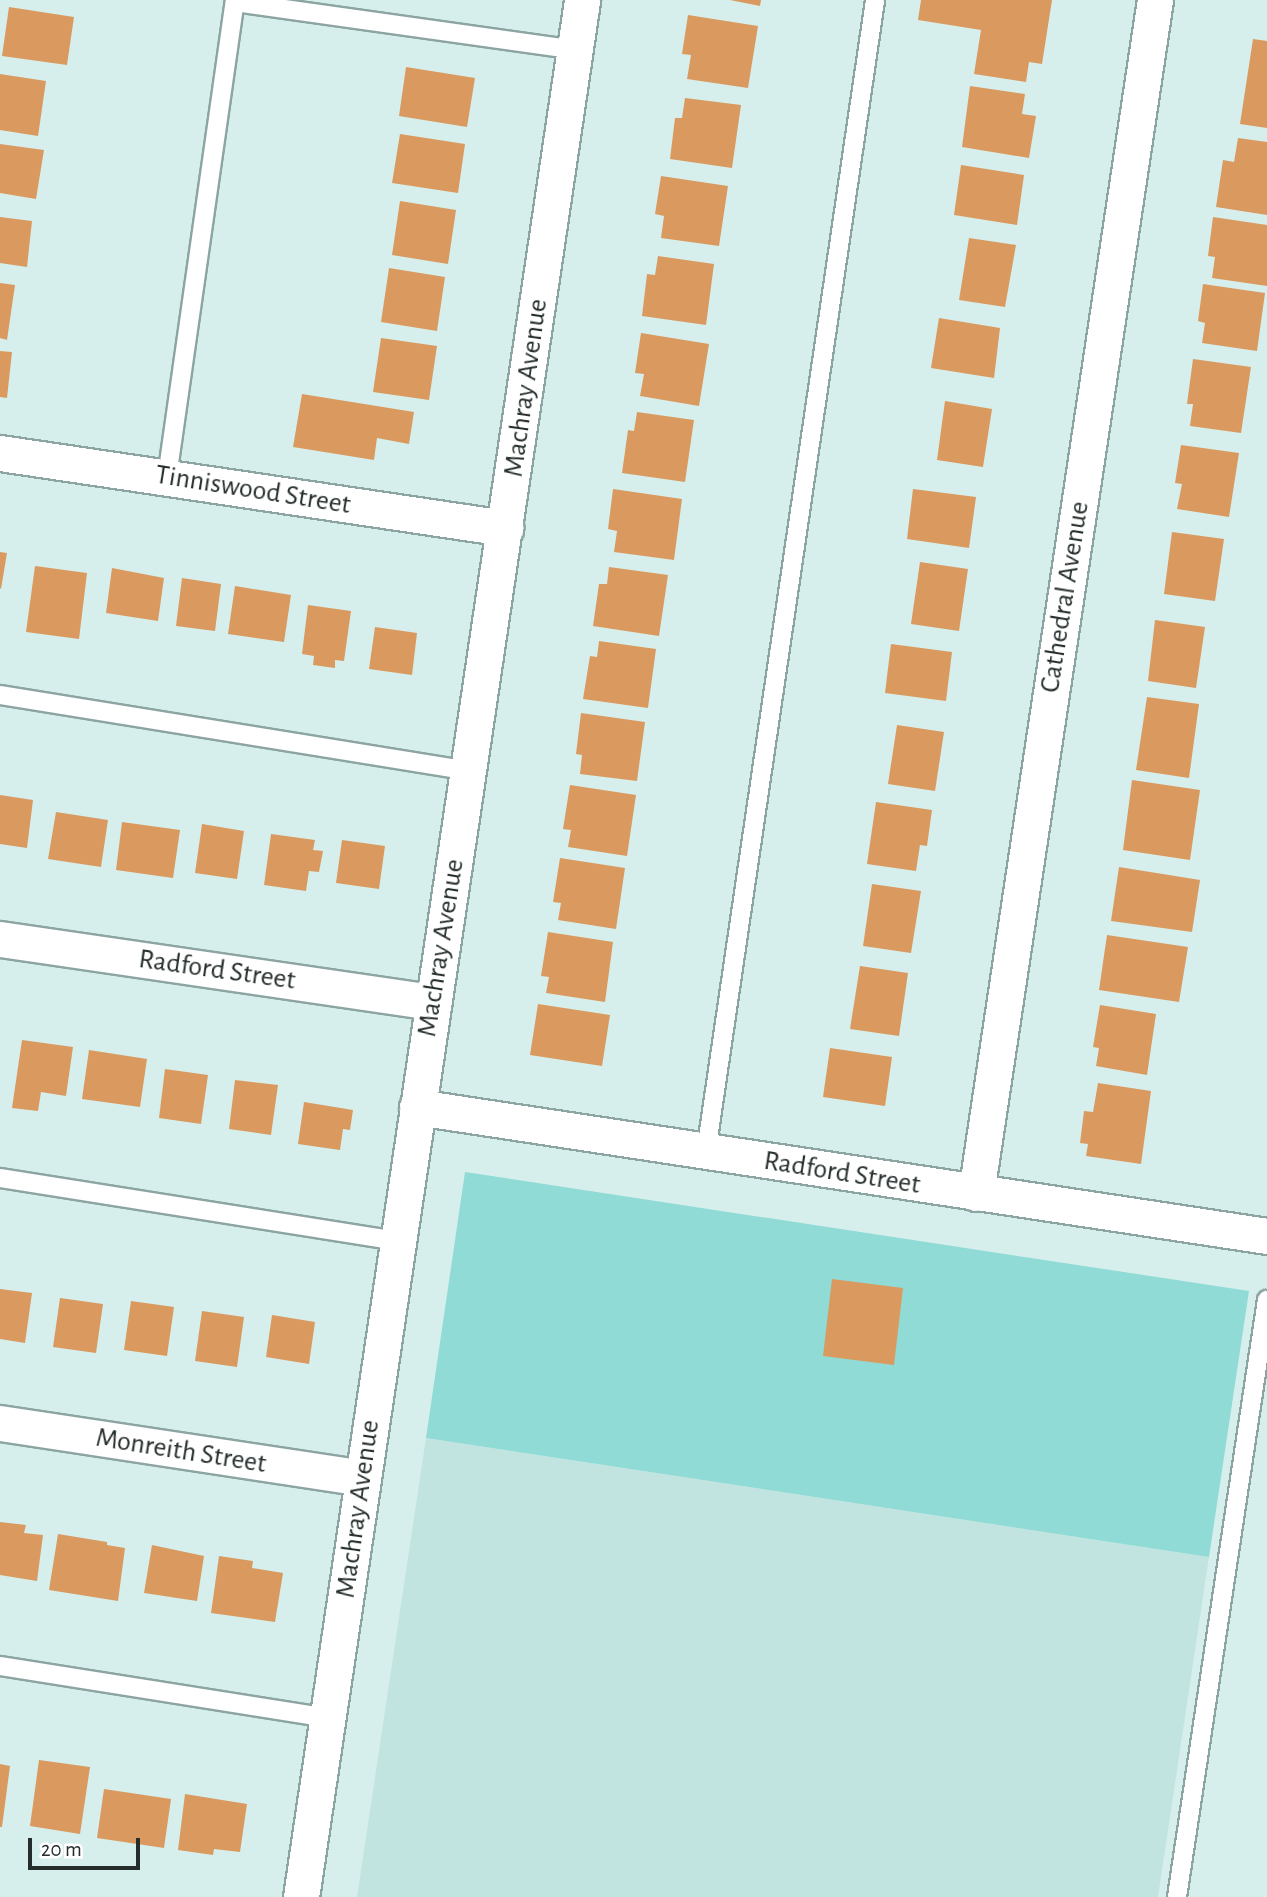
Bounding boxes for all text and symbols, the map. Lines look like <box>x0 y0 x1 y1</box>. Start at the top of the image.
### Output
street label: Machray Avenue <box>497 297 555 479</box>
street label: Tinniswood Street <box>153 458 353 522</box>
street label: Cathedral Avenue <box>1033 499 1097 695</box>
street label: Machray Avenue <box>410 857 472 1039</box>
street label: Radford Street <box>136 942 298 998</box>
street label: Radford Street <box>761 1144 923 1202</box>
street label: Machray Avenue <box>329 1418 387 1600</box>
street label: Monreith Street <box>93 1421 269 1481</box>
scale bar <box>32 1824 144 1868</box>
text: 20 m <box>41 1839 82 1860</box>

